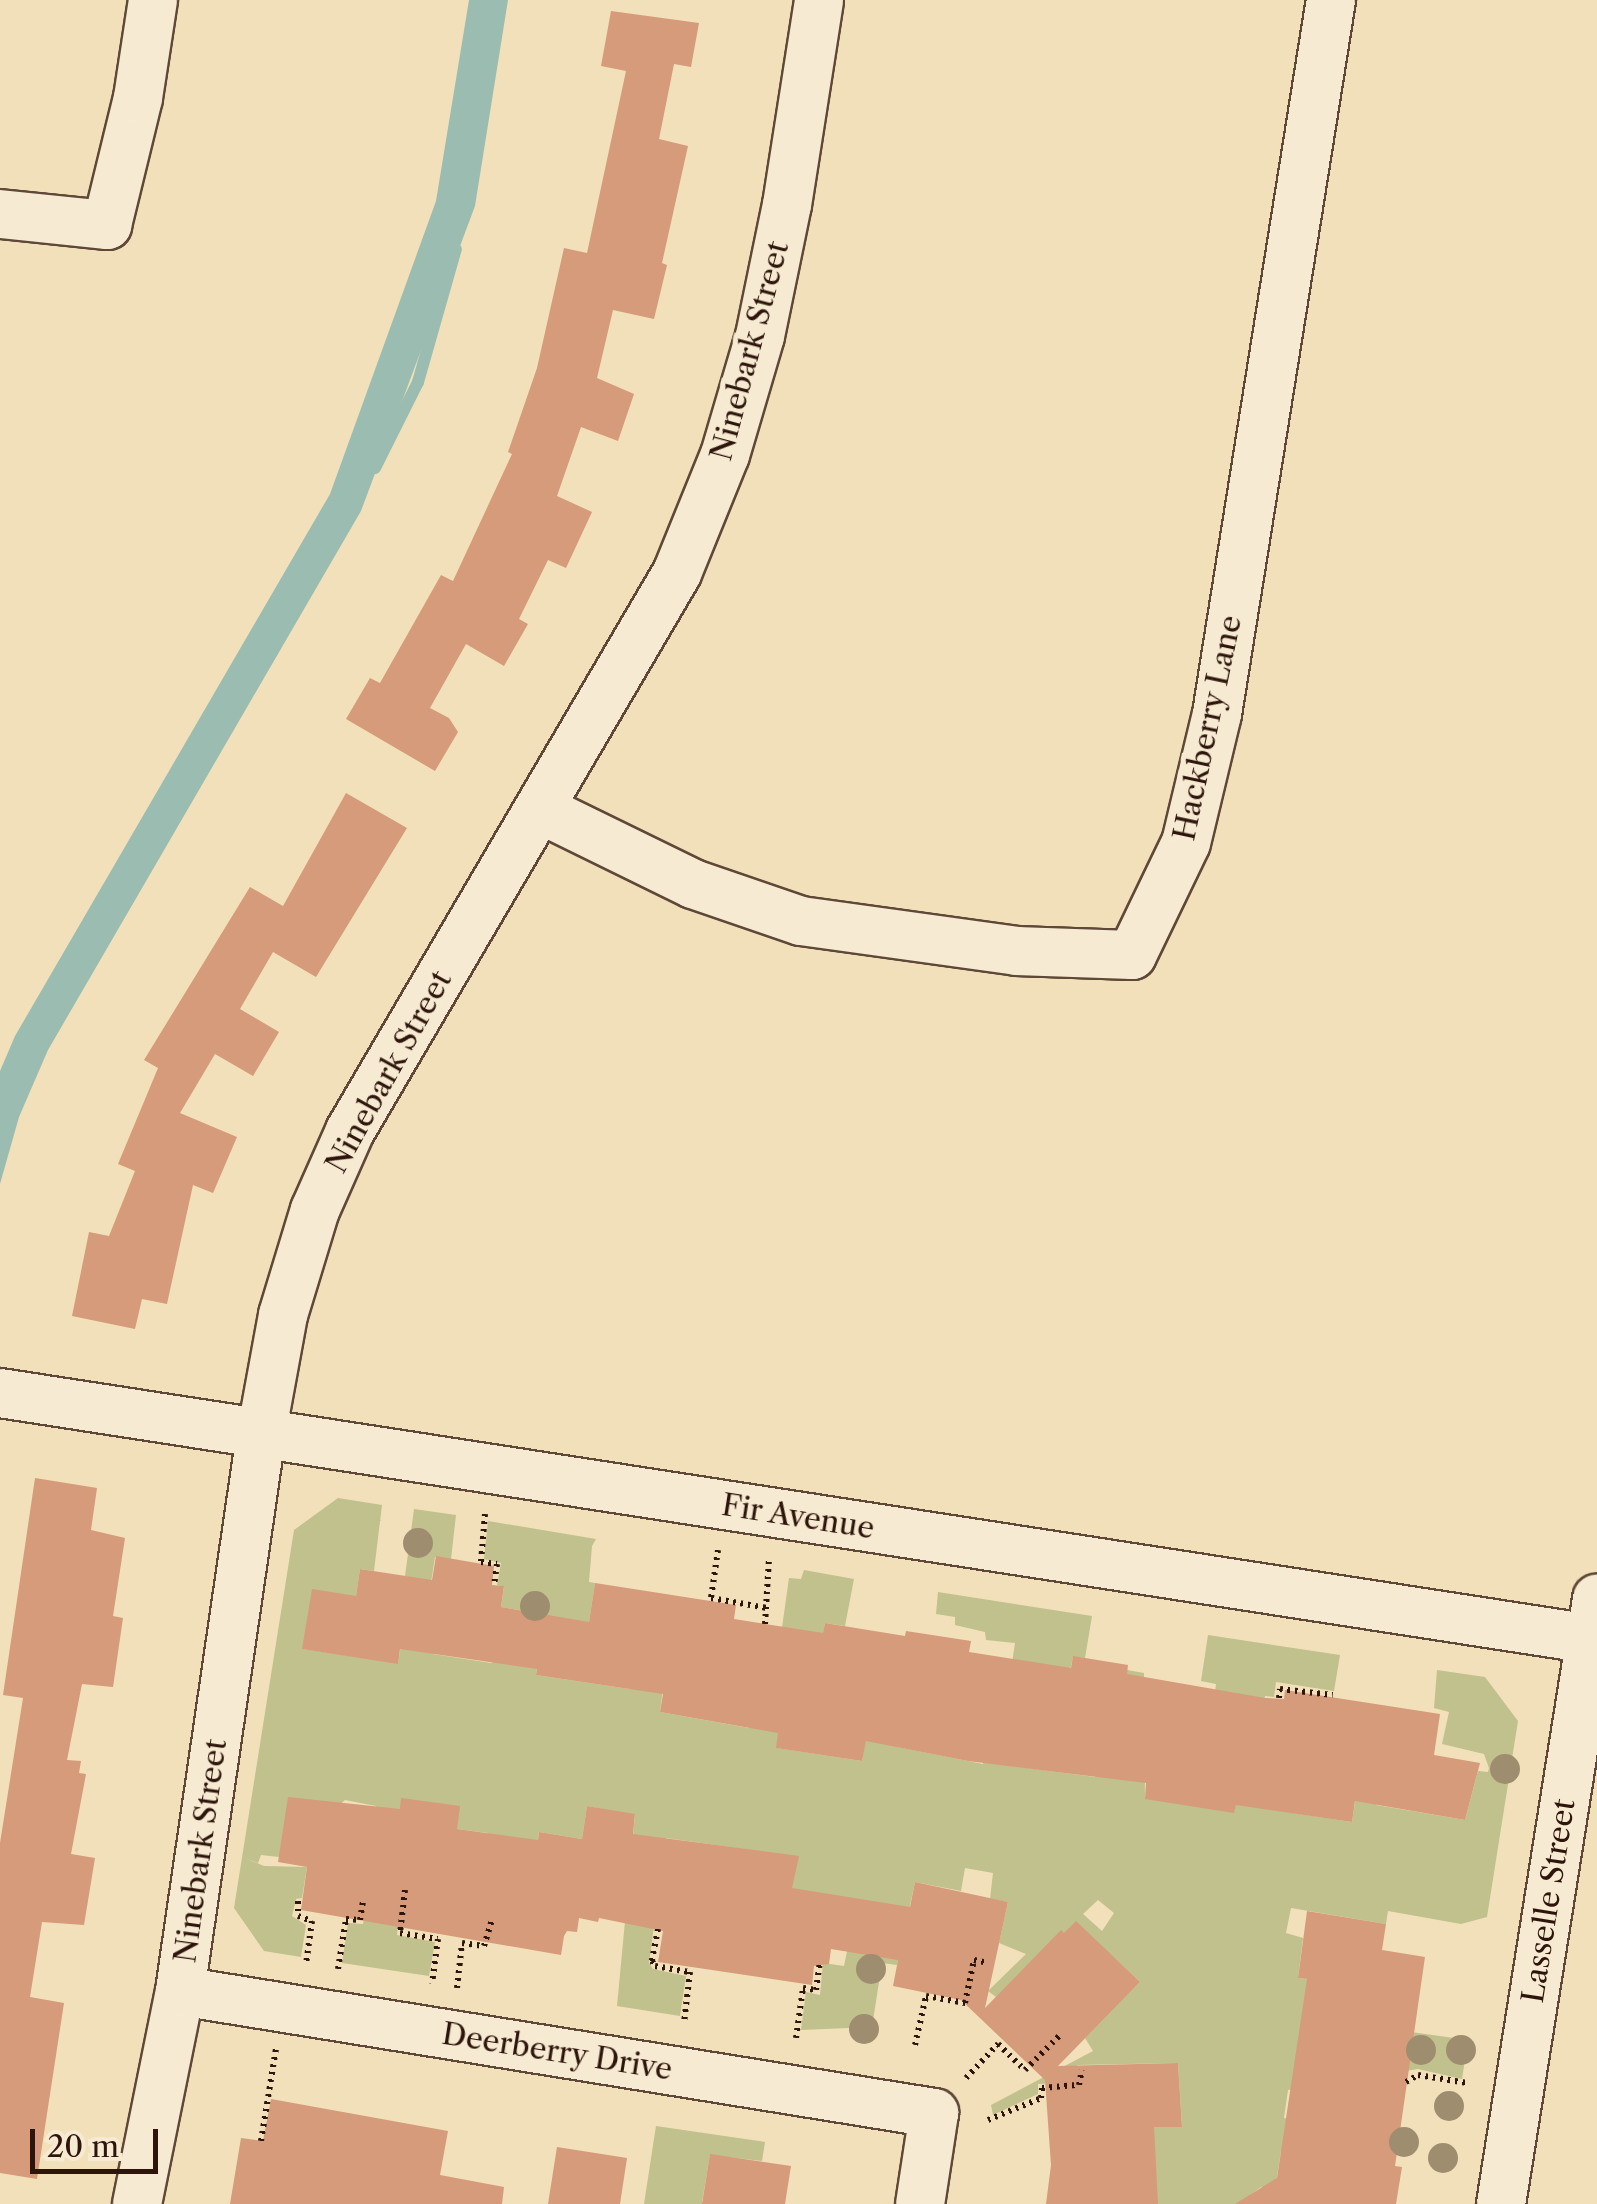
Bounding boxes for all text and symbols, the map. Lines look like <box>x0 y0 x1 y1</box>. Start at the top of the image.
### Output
street label: Ninebark Street <box>703 237 797 465</box>
street label: Hackberry Lane <box>1166 612 1250 844</box>
street label: Ninebark Street <box>318 964 460 1180</box>
street label: Fir Avenue <box>718 1487 878 1547</box>
street label: Ninebark Street <box>167 1737 235 1965</box>
street label: Lasselle Street <box>1515 1796 1583 2006</box>
street label: Deerberry Drive <box>439 2016 675 2088</box>
scale bar <box>35 2109 162 2171</box>
text: 20 m <box>47 2128 119 2165</box>

